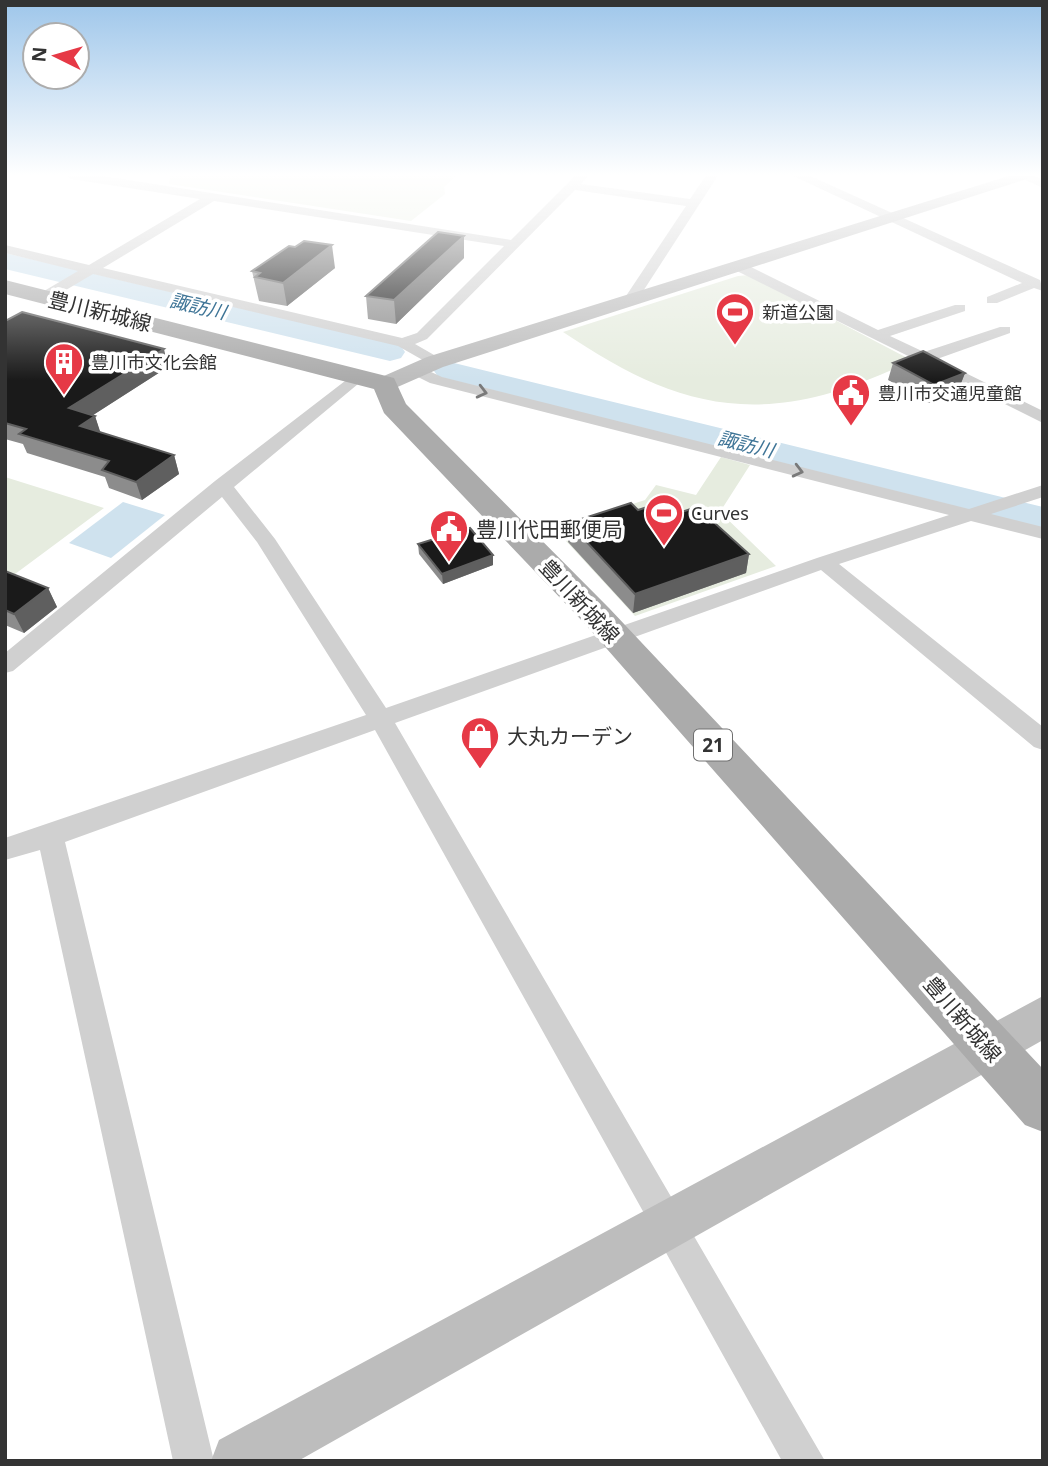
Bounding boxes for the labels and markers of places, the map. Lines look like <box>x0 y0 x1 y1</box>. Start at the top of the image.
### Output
sports icon: 新道公園 <box>714 291 756 346</box>
place label: 新道公園 <box>762 300 834 324</box>
building icon: 豊川市文化会館 <box>43 341 85 396</box>
place label: 豊川市文化会館 <box>91 350 217 374</box>
public building icon: 豊川市交通児童館 <box>830 372 872 427</box>
place label: 豊川市交通児童館 <box>878 381 1022 405</box>
sports icon: Curves <box>643 492 685 547</box>
place label: Curves <box>691 501 749 525</box>
public building icon: 豊川代田郵便局 <box>428 508 470 563</box>
place label: 豊川代田郵便局 <box>476 515 623 543</box>
shop icon: 大丸カーデン <box>459 715 501 770</box>
place label: 大丸カーデン <box>507 722 633 750</box>

